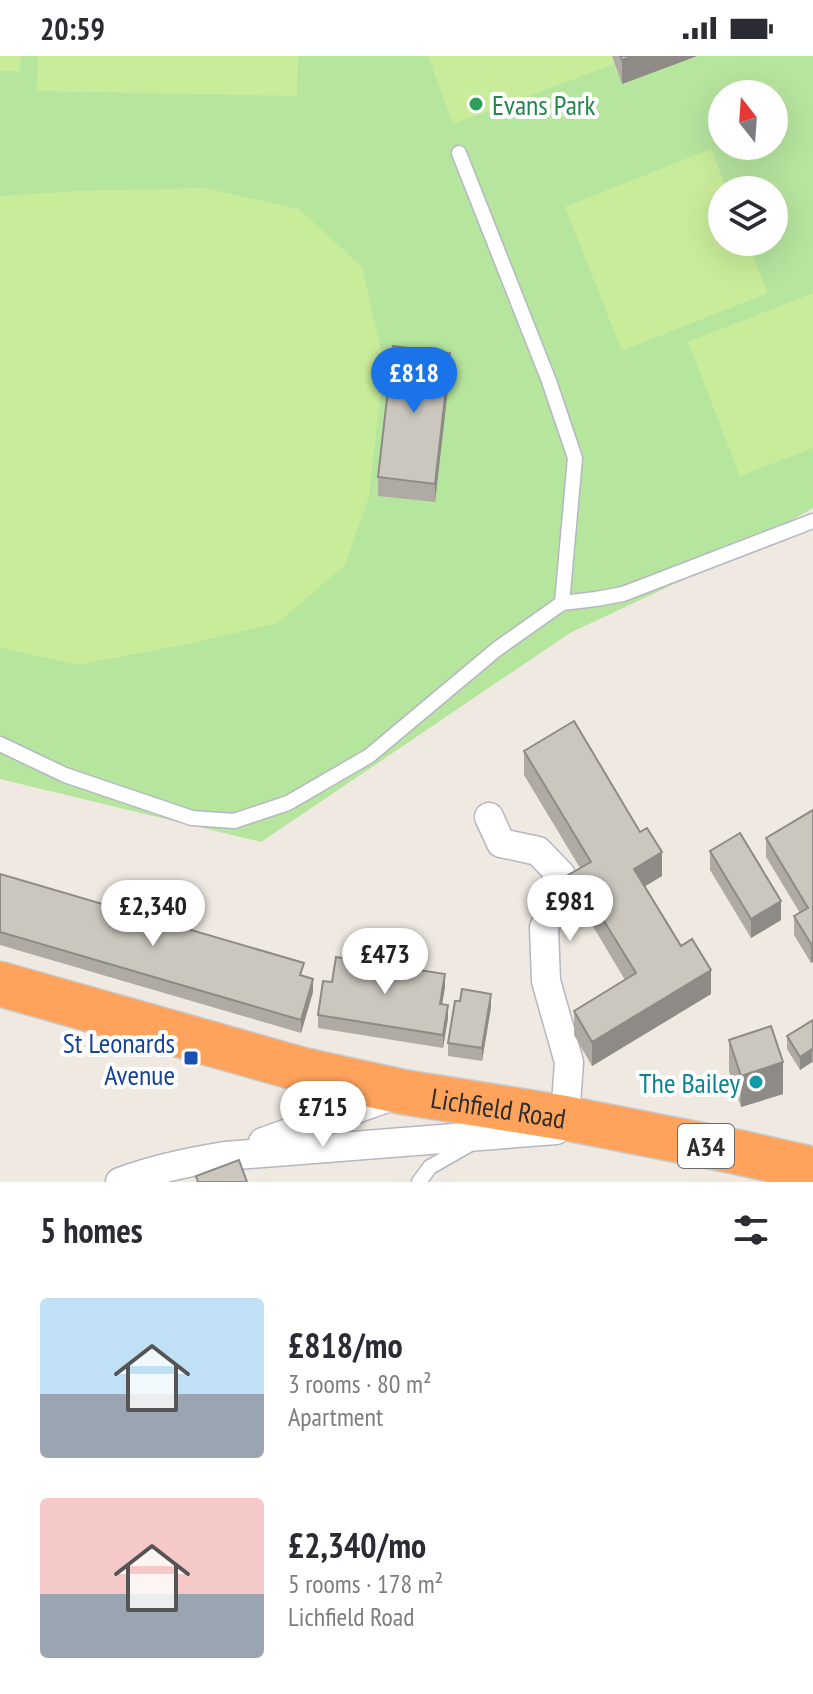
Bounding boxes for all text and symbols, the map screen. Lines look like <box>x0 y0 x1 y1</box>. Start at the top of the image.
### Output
text: 20:59 <box>40 9 105 48</box>
north arrow <box>708 80 788 160</box>
map controls <box>708 80 788 256</box>
place label: Evans Park <box>492 86 596 123</box>
marker: Evans Park <box>467 95 485 113</box>
button: layers <box>708 176 788 256</box>
pin: £818 <box>367 347 461 415</box>
text: £818 <box>389 356 439 389</box>
pin: £981 <box>523 875 617 943</box>
pin: £2,340 <box>88 880 218 948</box>
text: £981 <box>545 884 595 917</box>
text: £2,340 <box>119 889 187 922</box>
pin: £473 <box>338 928 432 996</box>
text: £473 <box>360 937 410 970</box>
place label: St Leonards Avenue <box>63 1024 175 1093</box>
marker: St Leonards Avenue <box>182 1049 200 1067</box>
place label: The Bailey <box>639 1064 740 1101</box>
marker: The Bailey <box>747 1073 765 1091</box>
street label: Lichfield Road <box>428 1078 569 1136</box>
pin: £715 <box>276 1081 370 1149</box>
text: £715 <box>298 1090 348 1123</box>
road number: A34 <box>678 1124 734 1168</box>
text: 5 homes <box>40 1208 143 1252</box>
icon: filters <box>729 1208 773 1252</box>
text: £818/mo <box>288 1323 403 1367</box>
icon: home <box>104 1330 200 1426</box>
text: 3 rooms · 80 m² <box>288 1367 432 1400</box>
text: Apartment <box>288 1400 383 1433</box>
text: £2,340/mo <box>288 1523 426 1567</box>
icon: home <box>104 1530 200 1626</box>
text: 5 rooms · 178 m² <box>288 1567 443 1600</box>
text: Lichfield Road <box>288 1600 414 1633</box>

